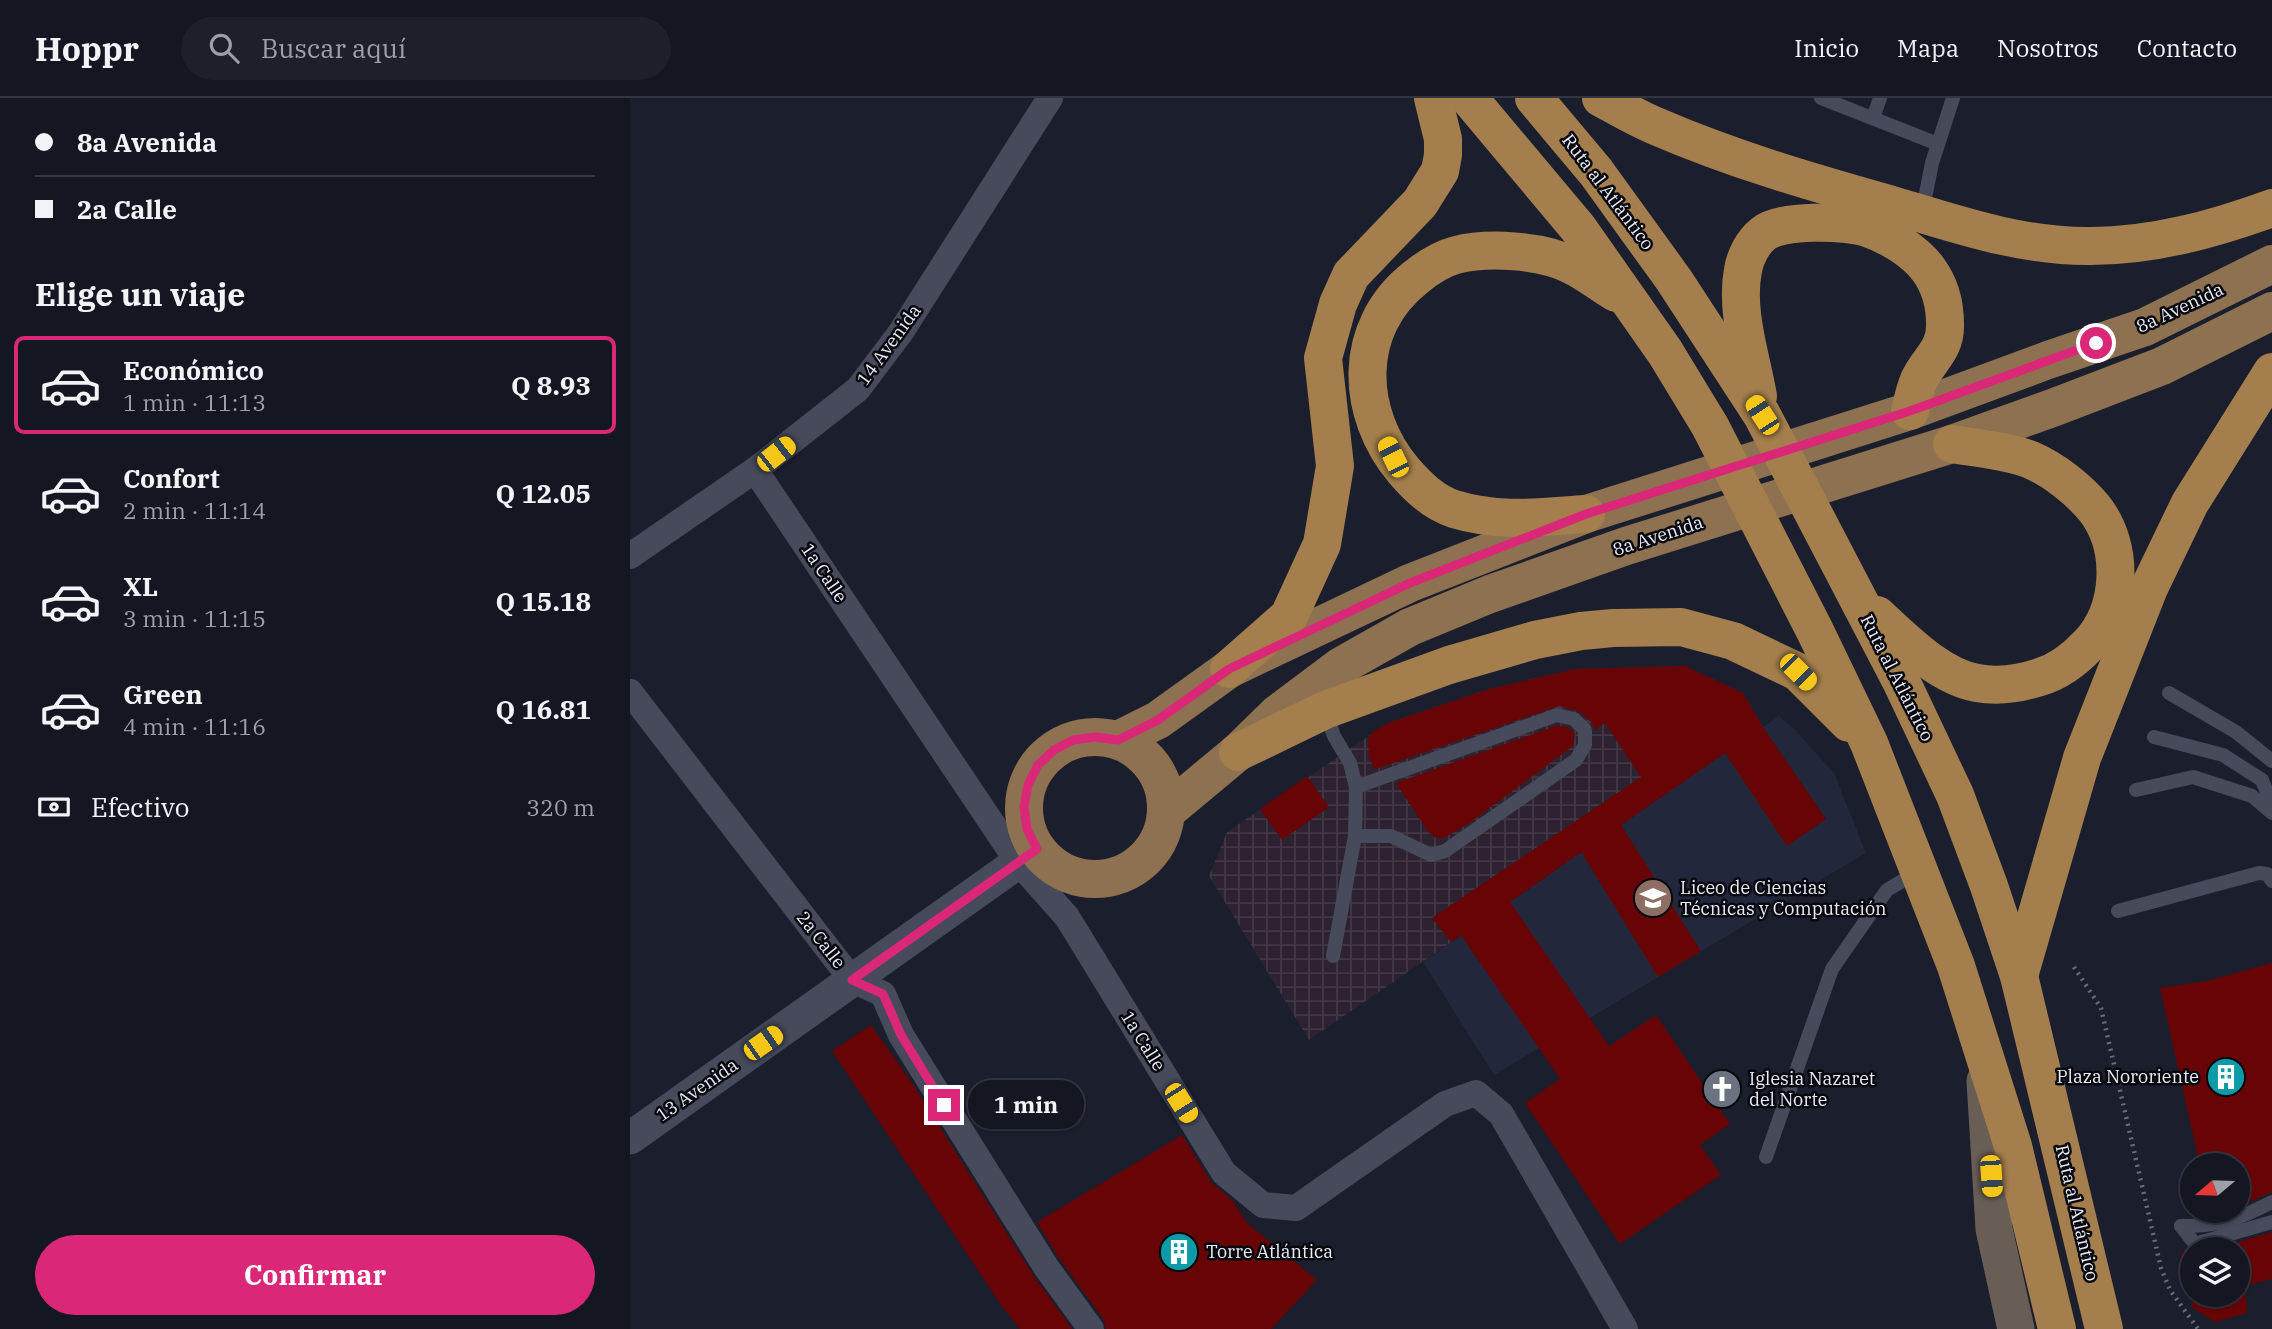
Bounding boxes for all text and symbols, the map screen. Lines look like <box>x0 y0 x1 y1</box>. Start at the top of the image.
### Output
search box <box>181 17 671 80</box>
text: Hoppr <box>35 27 139 70</box>
icon: search <box>205 29 243 67</box>
text: Buscar aquí <box>261 31 406 65</box>
text: Inicio <box>1794 32 1859 64</box>
text: Mapa <box>1897 32 1959 64</box>
text: Nosotros <box>1997 32 2099 64</box>
text: Contacto <box>2137 32 2237 64</box>
text: 8a Avenida <box>77 125 217 159</box>
street label: Ruta al Atlántico <box>1557 129 1660 254</box>
text: 2a Calle <box>77 192 177 226</box>
text: Elige un viaje <box>35 273 245 315</box>
street label: 8a Avenida <box>2132 277 2227 338</box>
street label: 14 Avenida <box>851 300 926 390</box>
route start <box>2080 327 2112 359</box>
text: Económico <box>123 353 264 387</box>
icon: car <box>39 354 102 417</box>
text: Q 8.93 <box>511 368 591 402</box>
text: 1 min · 11:13 <box>123 387 266 417</box>
car <box>1742 392 1783 438</box>
car <box>753 433 800 475</box>
car <box>1375 434 1412 480</box>
text: Confort <box>123 461 220 495</box>
icon: car <box>39 462 102 525</box>
text: Q 12.05 <box>495 476 591 510</box>
text: 2 min · 11:14 <box>123 495 266 525</box>
street label: 8a Avenida <box>1610 510 1706 561</box>
street label: 1a Calle <box>796 539 853 607</box>
text: XL <box>123 569 158 603</box>
icon: car <box>39 570 102 633</box>
text: Q 15.18 <box>495 584 591 618</box>
text: 3 min · 11:15 <box>123 603 266 633</box>
street label: Ruta al Atlántico <box>1856 610 1939 745</box>
car <box>1776 650 1821 694</box>
text: Green <box>123 677 203 711</box>
icon: car <box>39 678 102 741</box>
text: Q 16.81 <box>495 692 591 726</box>
text: 4 min · 11:16 <box>123 711 266 741</box>
icon: cash <box>35 788 73 826</box>
text: Efectivo <box>91 790 189 824</box>
text: 320 m <box>526 792 595 822</box>
place label: Liceo de Ciencias Técnicas y Computación <box>1680 876 1887 920</box>
school or university icon: Liceo de Ciencias Técnicas y Computación <box>1632 877 1674 919</box>
street label: 2a Calle <box>792 906 851 973</box>
street label: 1a Calle <box>1116 1006 1171 1075</box>
car <box>740 1022 787 1064</box>
street label: 13 Avenida <box>651 1053 742 1126</box>
building icon: Plaza Nororiente <box>2205 1056 2247 1098</box>
place label: Plaza Nororiente <box>2056 1065 2199 1088</box>
place label: Iglesia Nazaret del Norte <box>1749 1067 1875 1111</box>
church icon: Iglesia Nazaret del Norte <box>1701 1068 1743 1110</box>
callout: 1 min <box>968 1080 1084 1130</box>
car <box>1161 1080 1202 1126</box>
route end <box>928 1089 960 1121</box>
text: 1 min <box>994 1089 1058 1119</box>
street label: Ruta al Atlántico <box>2051 1142 2104 1283</box>
north arrow <box>2180 1153 2250 1223</box>
map controls <box>2180 1153 2250 1307</box>
car <box>1980 1154 2003 1198</box>
building icon: Torre Atlántica <box>1158 1231 1200 1273</box>
button: Confirmar <box>35 1235 595 1315</box>
button: layers <box>2180 1237 2250 1307</box>
place label: Torre Atlántica <box>1206 1240 1333 1263</box>

